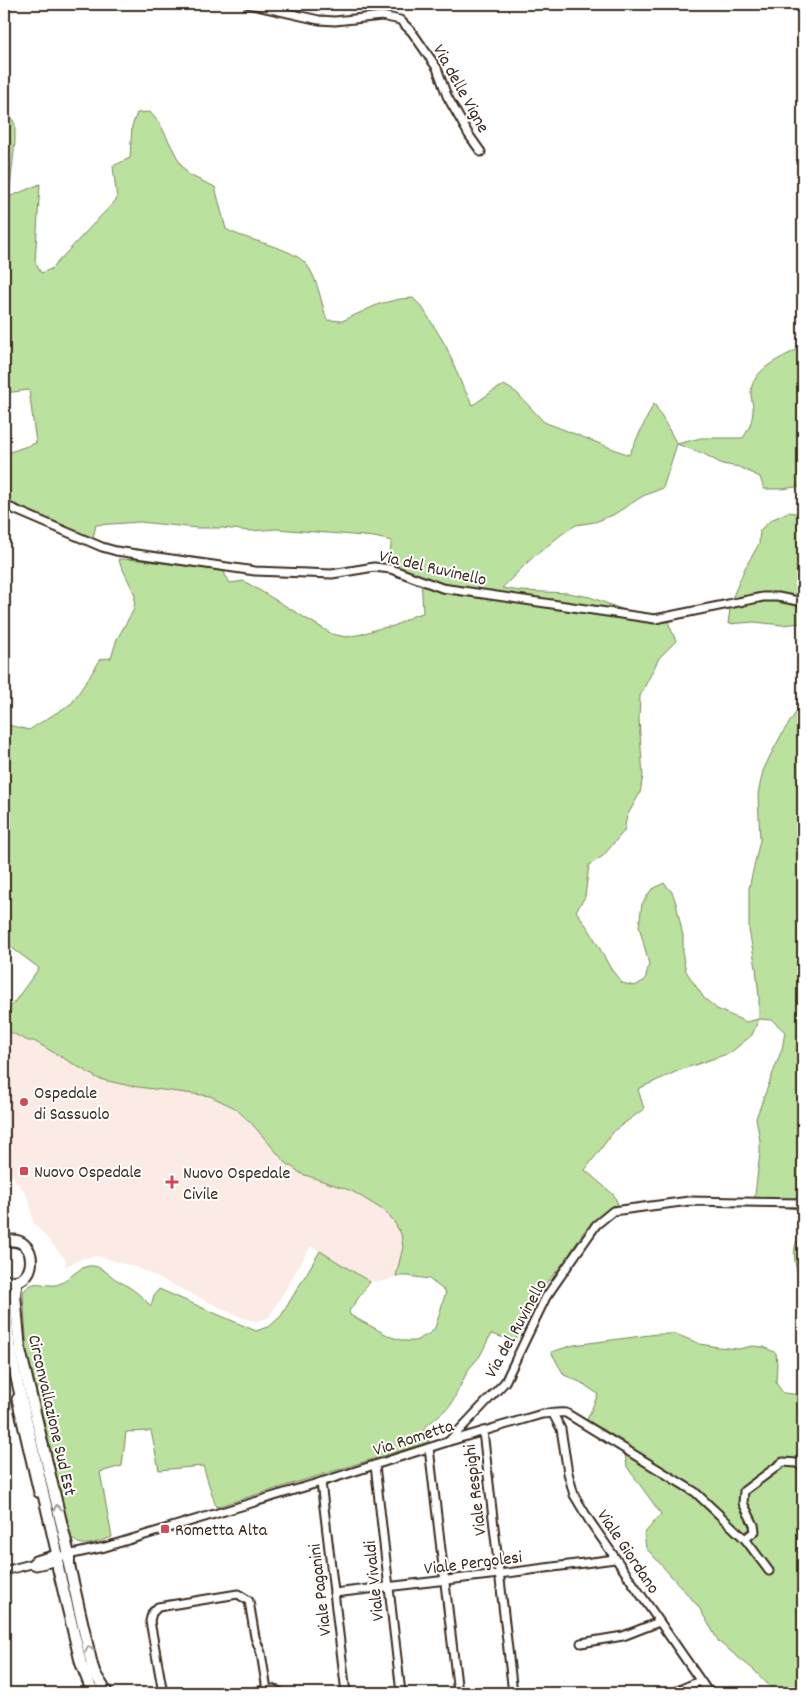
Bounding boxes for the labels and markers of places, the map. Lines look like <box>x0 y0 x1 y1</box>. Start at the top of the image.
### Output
place label: Ospedale di Sassuolo <box>34 1082 109 1128</box>
marker: Ospedale di Sassuolo <box>18 1096 30 1108</box>
place label: Nuovo Ospedale <box>34 1161 142 1186</box>
place label: Nuovo Ospedale Civile <box>183 1162 291 1208</box>
marker: Nuovo Ospedale <box>18 1165 30 1177</box>
marker: Nuovo Ospedale Civile <box>165 1175 179 1189</box>
place label: Rometta Alta <box>175 1519 268 1544</box>
marker: Rometta Alta <box>159 1523 171 1535</box>

